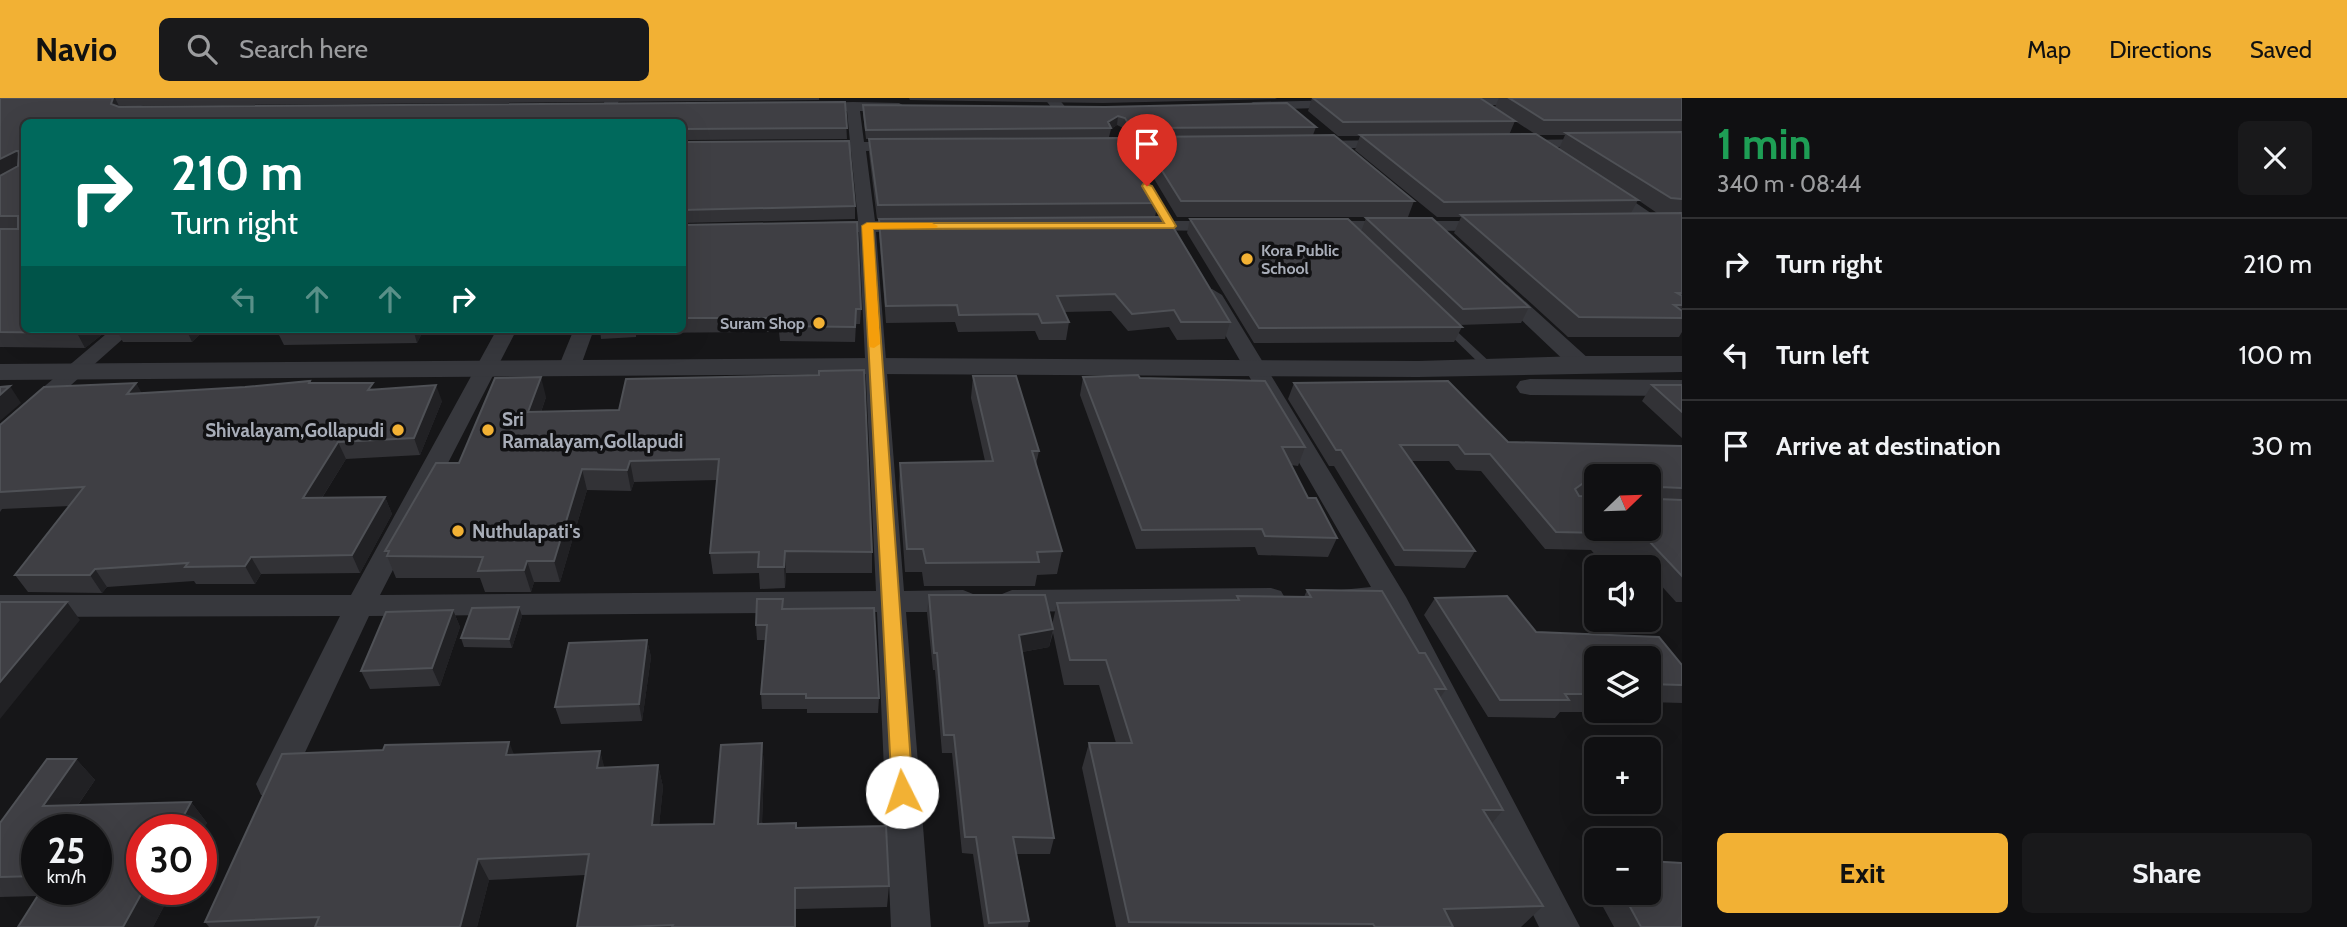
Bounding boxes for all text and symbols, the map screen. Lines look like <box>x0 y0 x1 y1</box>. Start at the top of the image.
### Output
search box <box>159 18 649 81</box>
text: Navio <box>35 29 117 69</box>
icon: search <box>183 30 221 68</box>
text: Search here <box>239 33 368 65</box>
text: Map <box>2027 35 2071 64</box>
text: Directions <box>2109 35 2212 64</box>
text: Saved <box>2250 35 2312 64</box>
pin <box>1117 114 1177 186</box>
text: 1 min <box>1717 118 1812 170</box>
button: close <box>2238 121 2312 195</box>
icon: arrive <box>1128 125 1166 163</box>
text: 210 m <box>171 143 303 202</box>
icon: right <box>56 147 147 238</box>
text: 340 m · 08:44 <box>1717 170 1861 198</box>
text: Turn right <box>171 203 298 242</box>
place label: Kora Public School <box>1261 241 1339 278</box>
icon: right <box>1717 245 1755 283</box>
text: Turn right <box>1776 248 1882 280</box>
text: 210 m <box>2243 248 2312 280</box>
marker: Kora Public School <box>1239 251 1255 267</box>
icon: left <box>225 280 263 318</box>
icon: ahead <box>298 280 336 318</box>
icon: ahead <box>371 280 409 318</box>
icon: right <box>444 280 482 318</box>
place label: Suram Shop <box>720 314 805 333</box>
marker: Suram Shop <box>811 315 827 331</box>
icon: left <box>1717 336 1755 374</box>
text: Turn left <box>1776 339 1869 371</box>
text: 100 m <box>2239 339 2312 371</box>
place label: Sri Ramalayam,Gollapudi <box>502 408 683 453</box>
place label: Shivalayam,Gollapudi <box>205 419 384 442</box>
marker: Shivalayam,Gollapudi <box>390 422 406 438</box>
marker: Sri Ramalayam,Gollapudi <box>480 422 496 438</box>
icon: arrive <box>1717 427 1755 465</box>
text: Arrive at destination <box>1776 430 2001 462</box>
text: 30 m <box>2251 430 2312 462</box>
north arrow <box>1584 464 1661 541</box>
map controls <box>1584 464 1661 905</box>
place label: Nuthulapati's <box>472 520 581 543</box>
marker: Nuthulapati's <box>450 523 466 539</box>
button: sound <box>1584 555 1661 632</box>
button: layers <box>1584 646 1661 723</box>
button: + <box>1584 737 1661 814</box>
position arrow <box>865 755 939 829</box>
speed limit sign: 30 <box>126 814 217 905</box>
button: − <box>1584 828 1661 905</box>
text: 25 <box>48 829 85 872</box>
button: Exit <box>1717 833 2008 913</box>
button: Share <box>2022 833 2312 913</box>
text: km/h <box>47 866 86 888</box>

